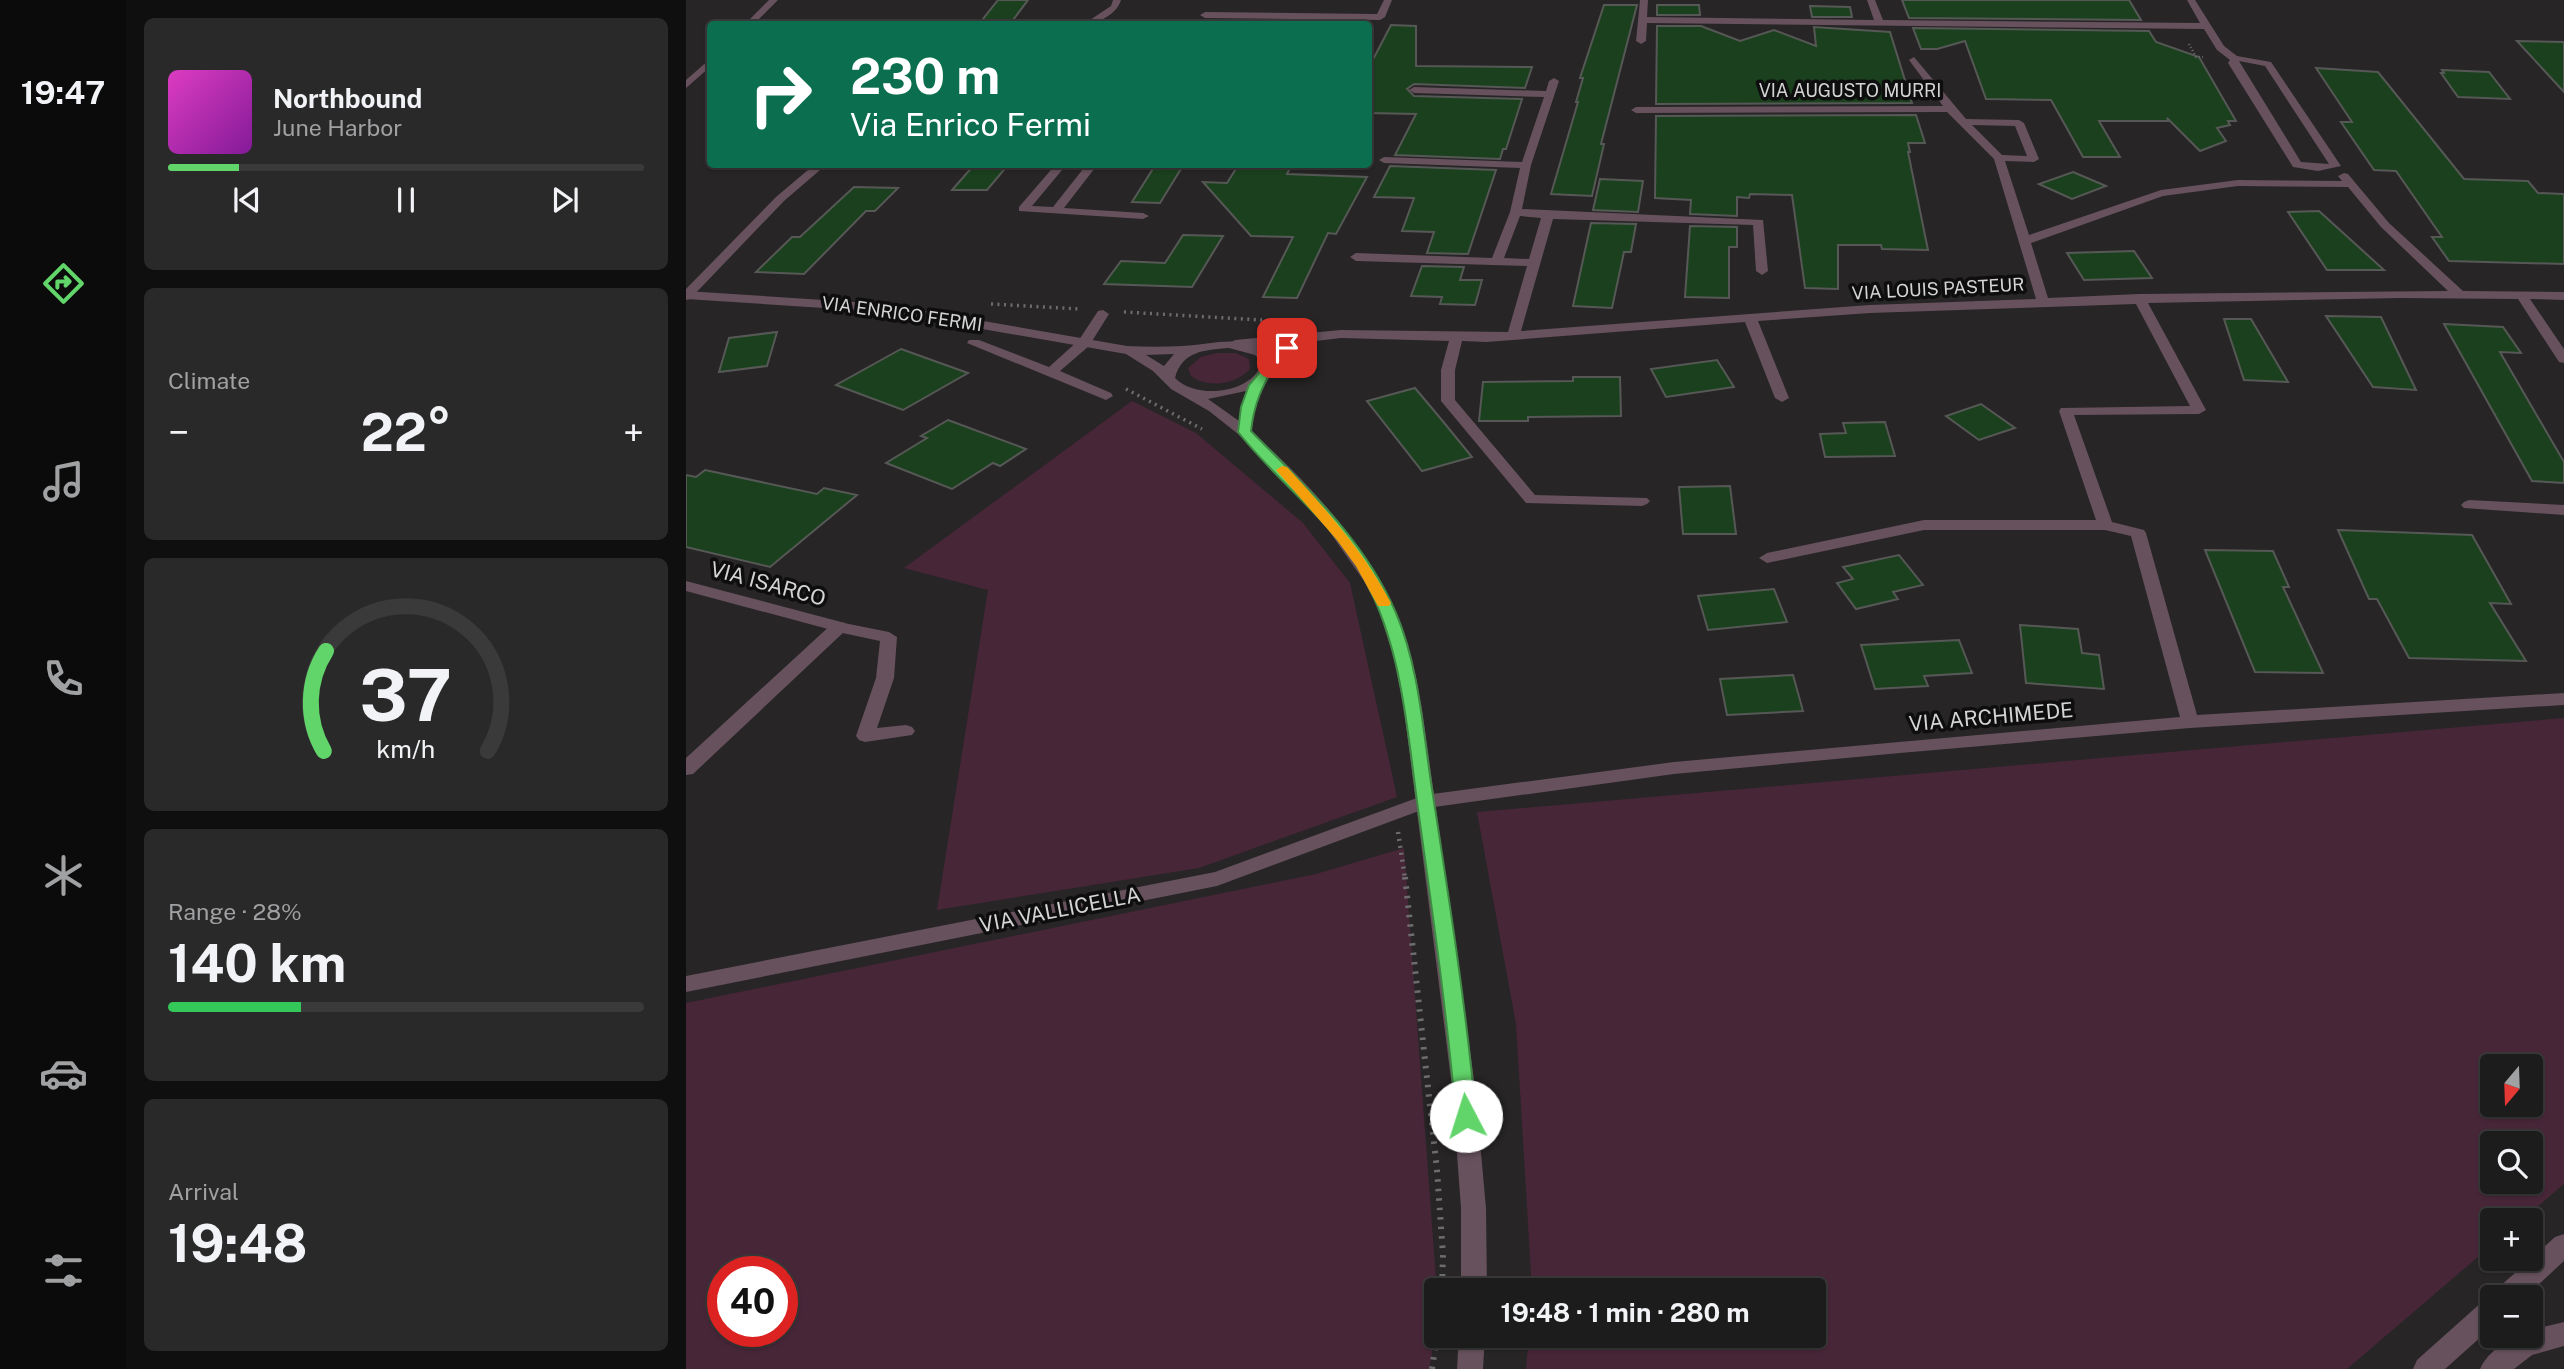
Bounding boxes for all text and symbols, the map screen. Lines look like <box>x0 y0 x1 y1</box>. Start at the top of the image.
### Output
text: 230 m <box>850 47 1000 105</box>
icon: right <box>735 49 826 140</box>
text: 19:47 <box>21 74 105 111</box>
street label: VIA AUGUSTO MURRI <box>1759 80 1941 101</box>
text: Northbound <box>273 83 422 114</box>
text: Via Enrico Fermi <box>850 106 1091 143</box>
text: June Harbor <box>273 114 402 141</box>
icon: previous <box>228 181 266 219</box>
icon: pause <box>387 181 425 219</box>
icon: next <box>546 181 584 219</box>
icon: directions <box>39 259 88 308</box>
street label: VIA LOUIS PASTEUR <box>1851 273 2025 304</box>
street label: VIA ENRICO FERMI <box>821 292 984 335</box>
pin <box>1257 318 1317 378</box>
icon: arrive <box>1268 329 1306 367</box>
text: Climate <box>168 367 250 394</box>
text: 22° <box>361 402 451 463</box>
text: − <box>168 410 189 455</box>
text: + <box>623 410 644 455</box>
icon: music <box>39 457 88 506</box>
street label: VIA ISARCO <box>708 556 829 611</box>
text: 37 <box>360 652 452 737</box>
icon: phone <box>39 654 88 703</box>
street label: VIA ARCHIMEDE <box>1908 697 2074 736</box>
text: km/h <box>377 733 435 763</box>
icon: climate <box>39 851 88 900</box>
street label: VIA VALLICELLA <box>977 882 1143 937</box>
text: Range · 28% <box>168 898 302 925</box>
text: 140 km <box>168 933 346 994</box>
icon: car <box>39 1049 88 1098</box>
north arrow <box>2480 1054 2543 1116</box>
map controls <box>2480 1054 2543 1348</box>
position arrow <box>1429 1079 1503 1153</box>
button: search <box>2480 1131 2543 1194</box>
text: Arrival <box>168 1178 239 1205</box>
button: + <box>2480 1208 2543 1271</box>
text: 19:48 <box>168 1213 307 1274</box>
icon: filters <box>39 1246 88 1295</box>
speed limit sign: 40 <box>707 1256 798 1347</box>
button: − <box>2480 1285 2543 1348</box>
text: 19:48 · 1 min · 280 m <box>1501 1297 1749 1328</box>

